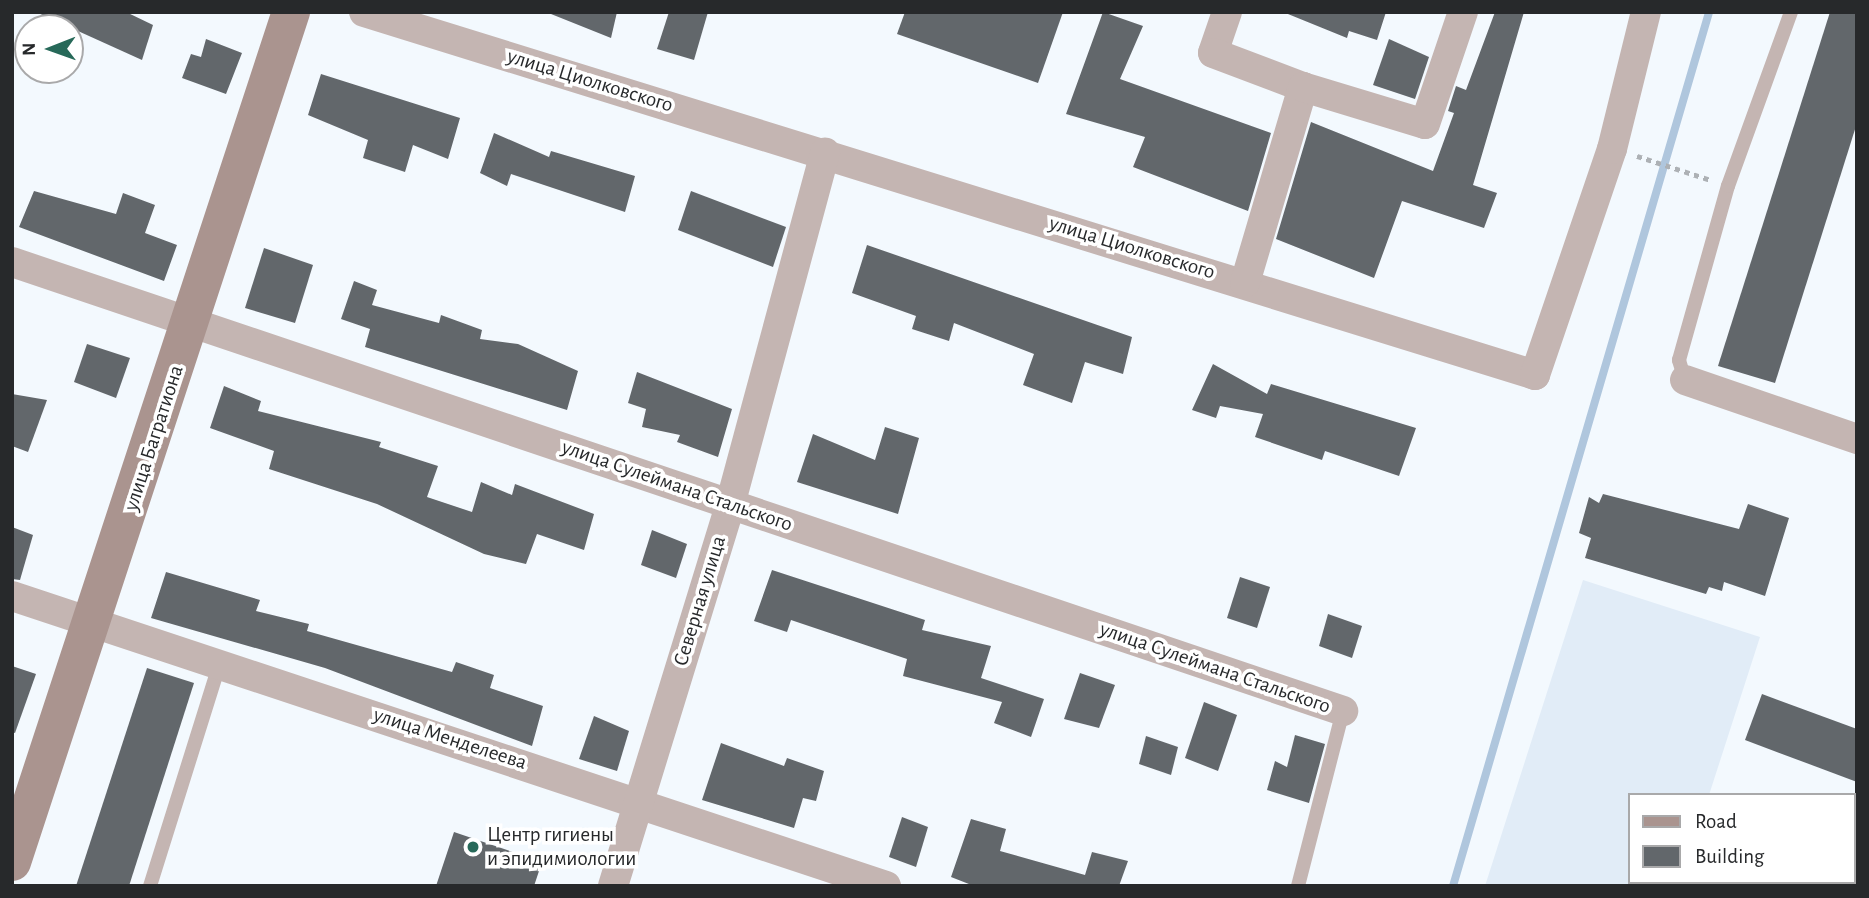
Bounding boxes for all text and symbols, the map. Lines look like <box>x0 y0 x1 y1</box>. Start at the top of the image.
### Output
north arrow <box>14 14 84 84</box>
text: N <box>20 43 39 56</box>
street label: улица Циолковского <box>504 44 676 118</box>
street label: улица Циолковского <box>1046 211 1218 285</box>
street label: улица Багратиона <box>119 362 189 514</box>
street label: улица Сулеймана Стальского <box>558 435 796 537</box>
street label: Северная улица <box>668 533 732 669</box>
street label: улица Сулеймана Стальского <box>1096 617 1334 719</box>
street label: улица Менделеева <box>370 702 530 776</box>
legend <box>1628 793 1855 884</box>
text: Road <box>1695 811 1737 832</box>
place label: Центр гигиены и эпидимиологии <box>487 822 636 872</box>
marker: Центр гигиены и эпидимиологии <box>465 839 481 855</box>
text: Building <box>1695 846 1764 867</box>

